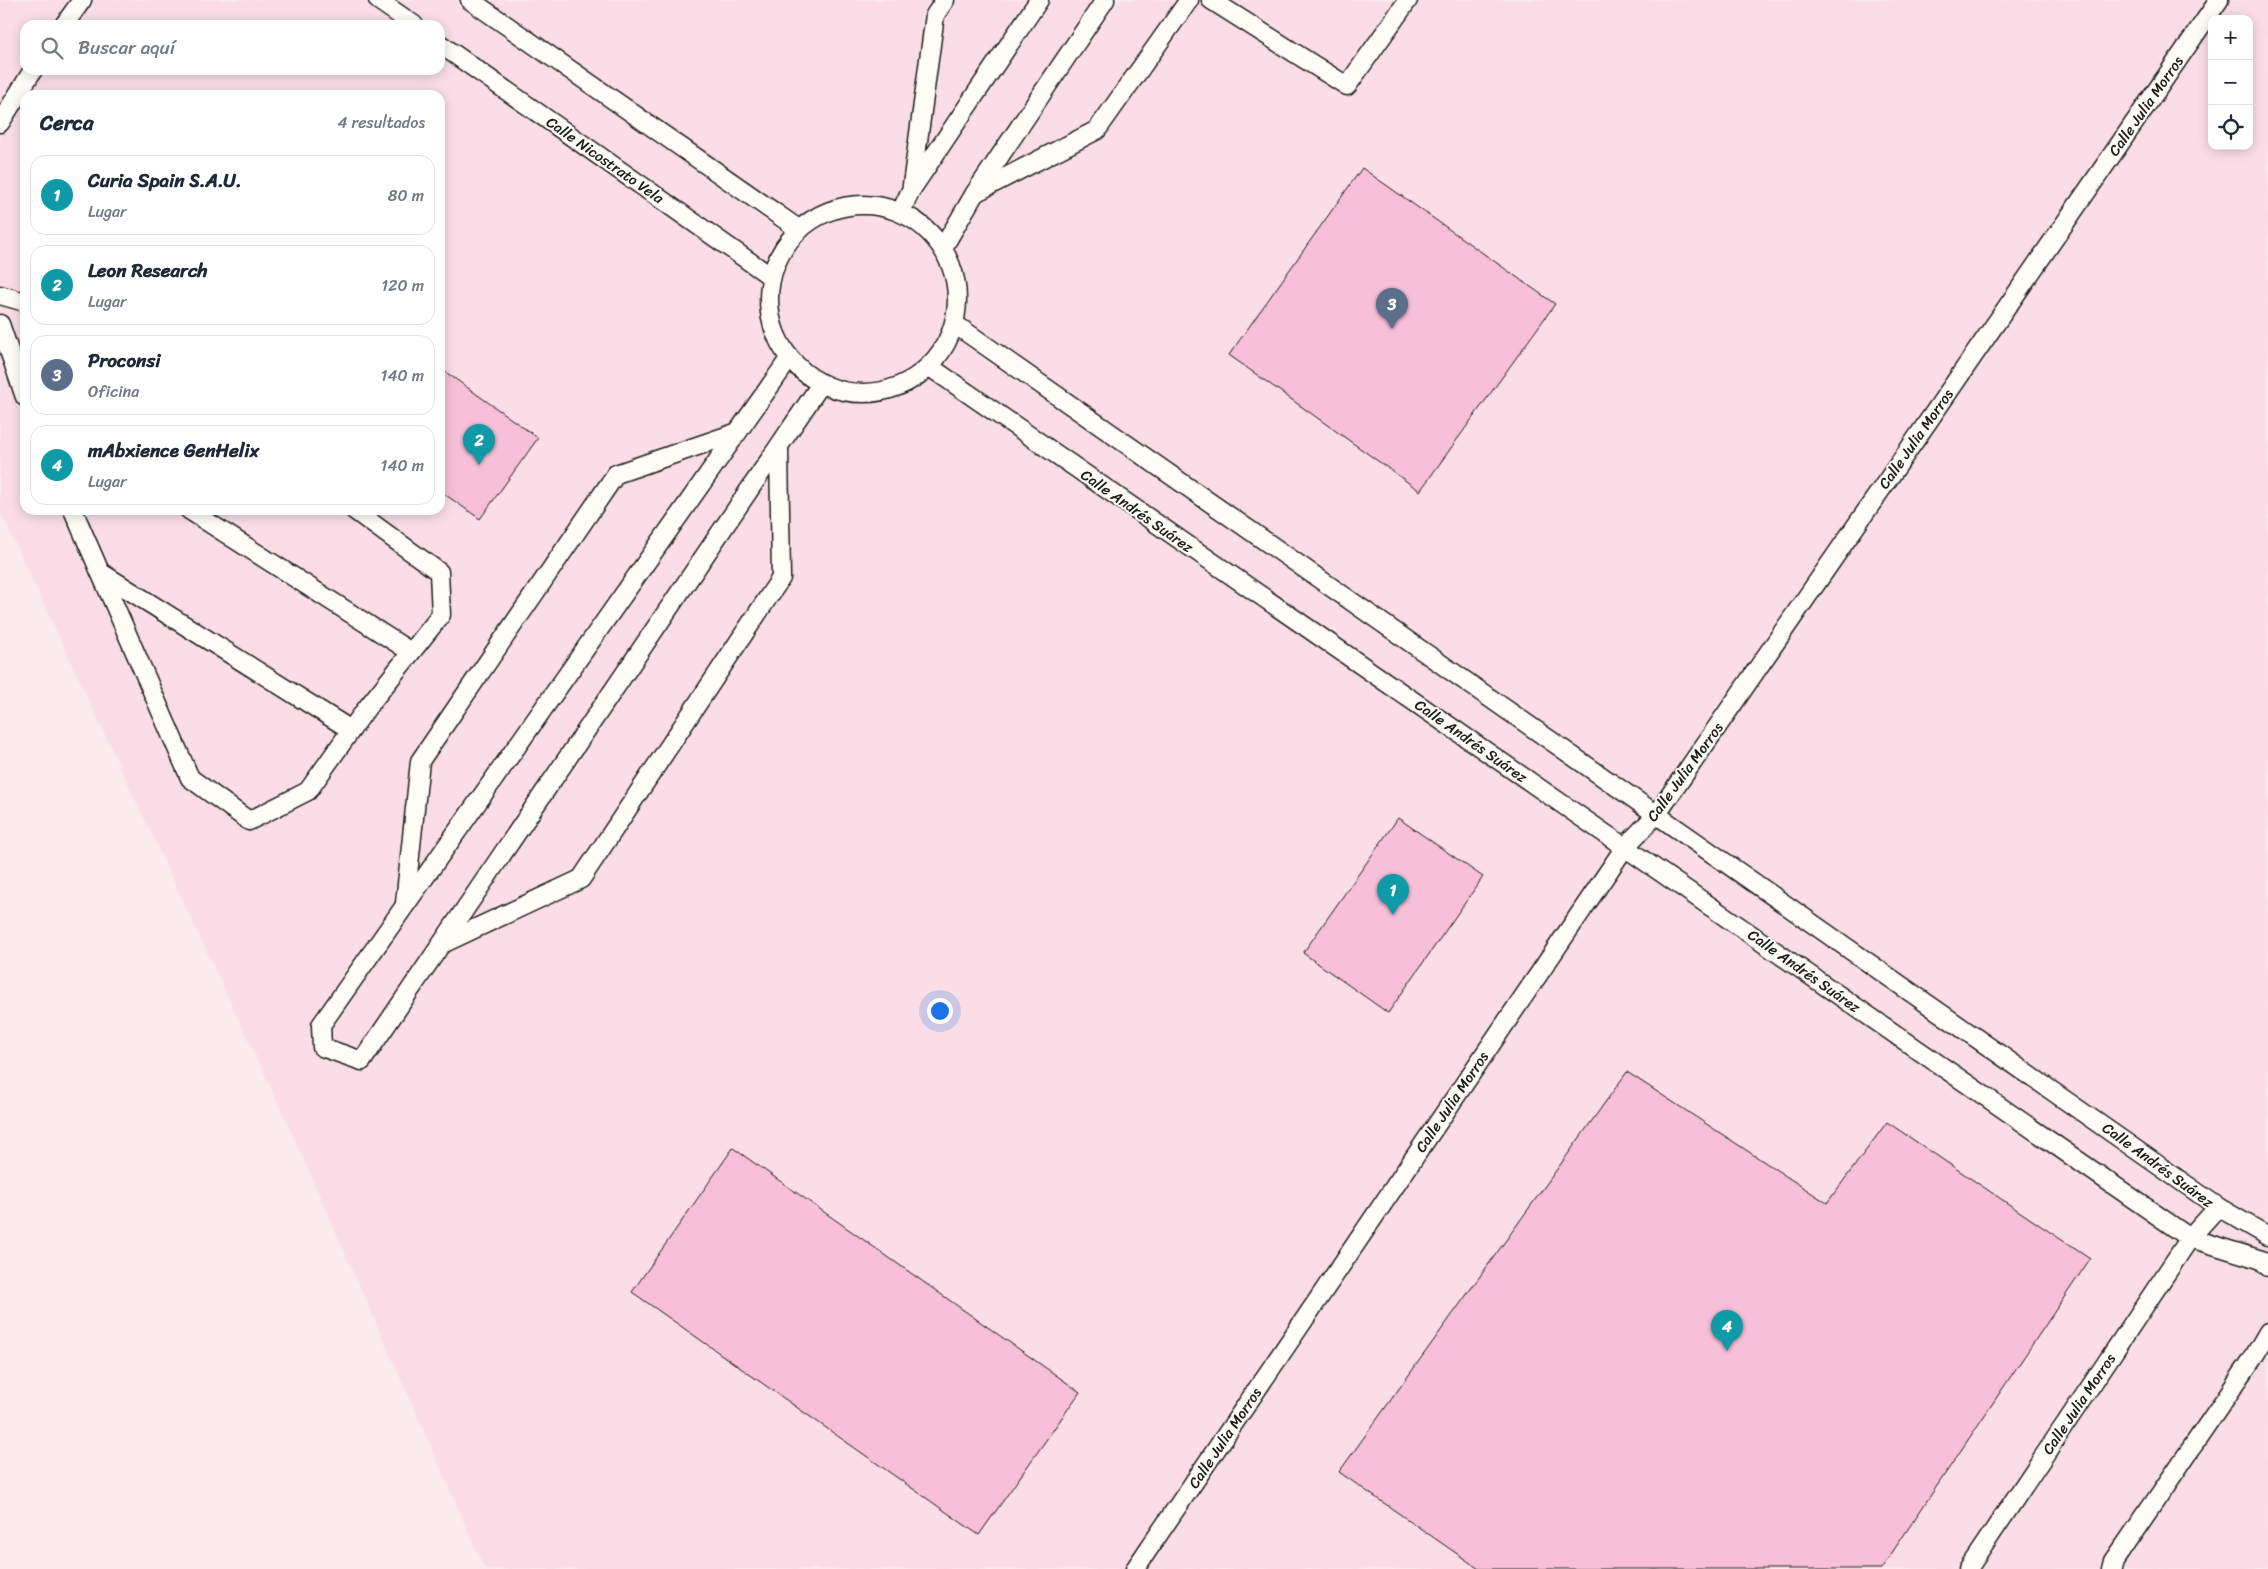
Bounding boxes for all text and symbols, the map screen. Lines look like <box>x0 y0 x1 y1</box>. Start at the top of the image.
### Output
map controls <box>2208 15 2253 150</box>
button: + <box>2208 15 2253 60</box>
search box <box>20 20 445 75</box>
text: Buscar aquí <box>78 31 175 64</box>
icon: search <box>38 34 66 62</box>
street label: Calle Julia Morros <box>2102 50 2191 162</box>
button: − <box>2208 60 2253 105</box>
text: Cerca <box>40 104 94 142</box>
button: locate <box>2208 105 2253 150</box>
text: 4 resultados <box>337 108 425 137</box>
street label: Calle Nicostrato Vela <box>541 109 670 211</box>
text: Curia Spain S.A.U. <box>88 164 242 197</box>
text: 1 <box>54 181 60 210</box>
text: 80 m <box>388 181 424 210</box>
text: Lugar <box>88 197 127 226</box>
text: Leon Research <box>88 254 207 287</box>
text: 2 <box>52 271 62 300</box>
text: 120 m <box>381 271 424 300</box>
text: Lugar <box>88 287 127 316</box>
pin: 3 <box>1376 288 1408 329</box>
text: Proconsi <box>88 344 160 377</box>
text: 3 <box>53 361 61 390</box>
text: 140 m <box>381 361 424 390</box>
text: Oficina <box>88 377 139 406</box>
street label: Calle Julia Morros <box>1872 383 1961 495</box>
pin: 2 <box>463 424 495 465</box>
text: mAbxience GenHelix <box>88 434 259 467</box>
text: 4 <box>52 451 62 480</box>
text: 140 m <box>381 451 424 480</box>
street label: Calle Andrés Suárez <box>1075 462 1200 560</box>
text: Lugar <box>88 467 127 496</box>
street label: Calle Andrés Suárez <box>1409 692 1534 790</box>
street label: Calle Julia Morros <box>1640 716 1731 827</box>
pin: 1 <box>1377 874 1409 915</box>
street label: Calle Andrés Suárez <box>1742 922 1867 1020</box>
your location <box>927 998 953 1024</box>
street label: Calle Julia Morros <box>1408 1045 1496 1158</box>
street label: Calle Andrés Suárez <box>2097 1115 2220 1215</box>
pin: 4 <box>1711 1310 1743 1351</box>
street label: Calle Julia Morros <box>2035 1347 2123 1460</box>
street label: Calle Julia Morros <box>1181 1381 1269 1494</box>

